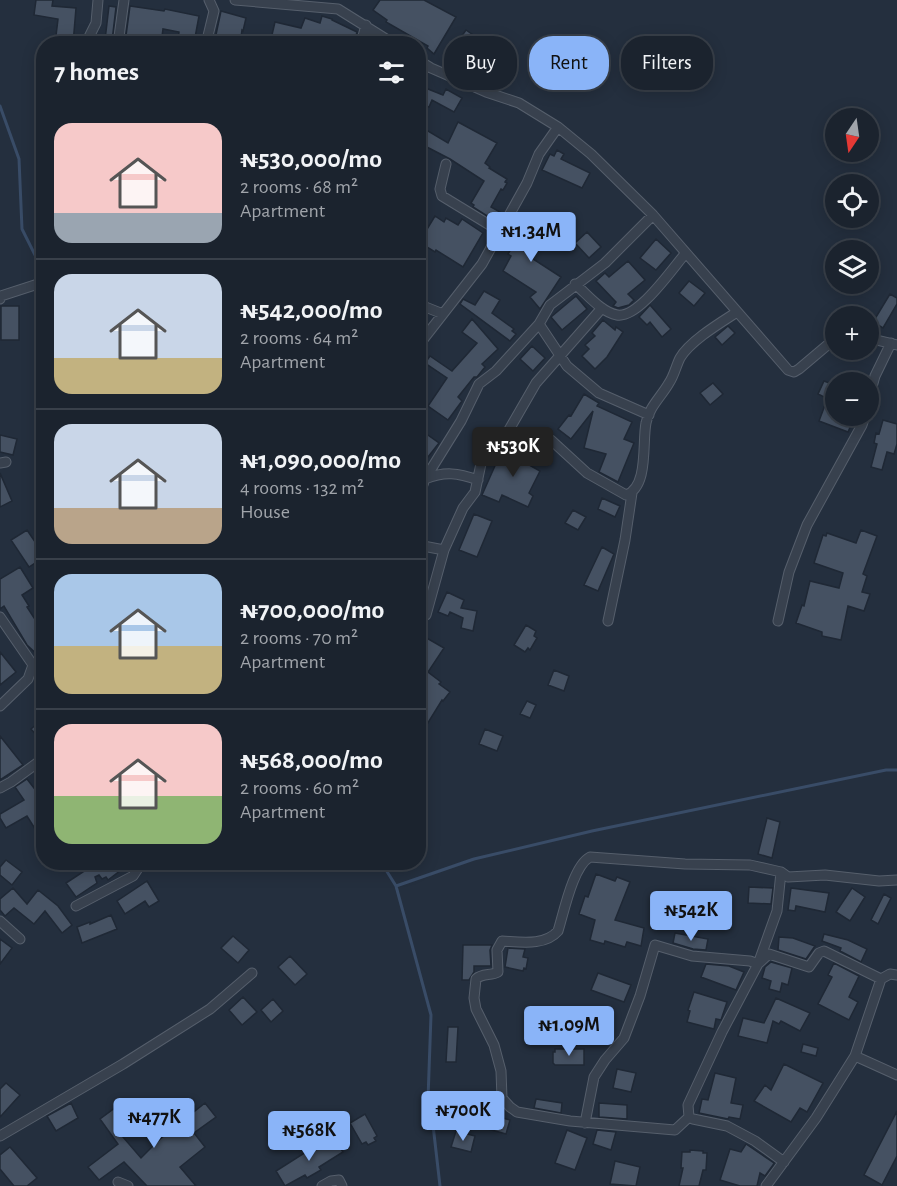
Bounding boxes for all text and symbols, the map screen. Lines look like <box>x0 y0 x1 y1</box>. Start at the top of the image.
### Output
chip: Buy <box>444 36 517 90</box>
chip: Rent <box>529 36 609 90</box>
chip: Filters <box>621 36 713 90</box>
icon: filters <box>375 56 408 89</box>
text: 7 homes <box>54 59 139 85</box>
north arrow <box>825 108 879 162</box>
map controls <box>825 108 879 426</box>
text: ₦530,000/mo <box>240 146 382 172</box>
icon: home <box>102 147 174 219</box>
button: locate <box>825 174 879 228</box>
text: 2 rooms · 68 m² <box>240 177 358 197</box>
text: Apartment <box>240 201 325 221</box>
pin: ₦1.34M <box>482 212 580 263</box>
text: ₦1.34M <box>501 221 561 241</box>
button: layers <box>825 240 879 294</box>
text: ₦542,000/mo <box>240 297 383 323</box>
icon: home <box>102 298 174 370</box>
button: + <box>825 306 879 360</box>
text: 2 rooms · 64 m² <box>240 328 358 348</box>
text: Apartment <box>240 352 325 372</box>
button: − <box>825 372 879 426</box>
pin: ₦530K <box>471 427 555 478</box>
text: ₦530K <box>486 436 540 456</box>
text: ₦1,090,000/mo <box>240 447 401 473</box>
icon: home <box>102 448 174 520</box>
text: 4 rooms · 132 m² <box>240 478 364 498</box>
text: House <box>240 502 290 522</box>
text: ₦700,000/mo <box>240 597 384 623</box>
icon: home <box>102 598 174 670</box>
text: 2 rooms · 70 m² <box>240 628 358 648</box>
text: Apartment <box>240 652 325 672</box>
text: ₦568,000/mo <box>240 747 383 773</box>
icon: home <box>102 748 174 820</box>
text: 2 rooms · 60 m² <box>240 778 359 798</box>
text: Apartment <box>240 802 325 822</box>
pin: ₦542K <box>649 891 733 942</box>
text: ₦542K <box>664 900 718 920</box>
pin: ₦1.09M <box>520 1006 618 1057</box>
text: ₦1.09M <box>538 1015 600 1035</box>
pin: ₦700K <box>421 1091 505 1142</box>
pin: ₦477K <box>112 1098 196 1149</box>
text: ₦700K <box>435 1100 491 1120</box>
text: ₦477K <box>127 1107 181 1127</box>
pin: ₦568K <box>267 1111 351 1162</box>
text: ₦568K <box>282 1120 336 1140</box>

